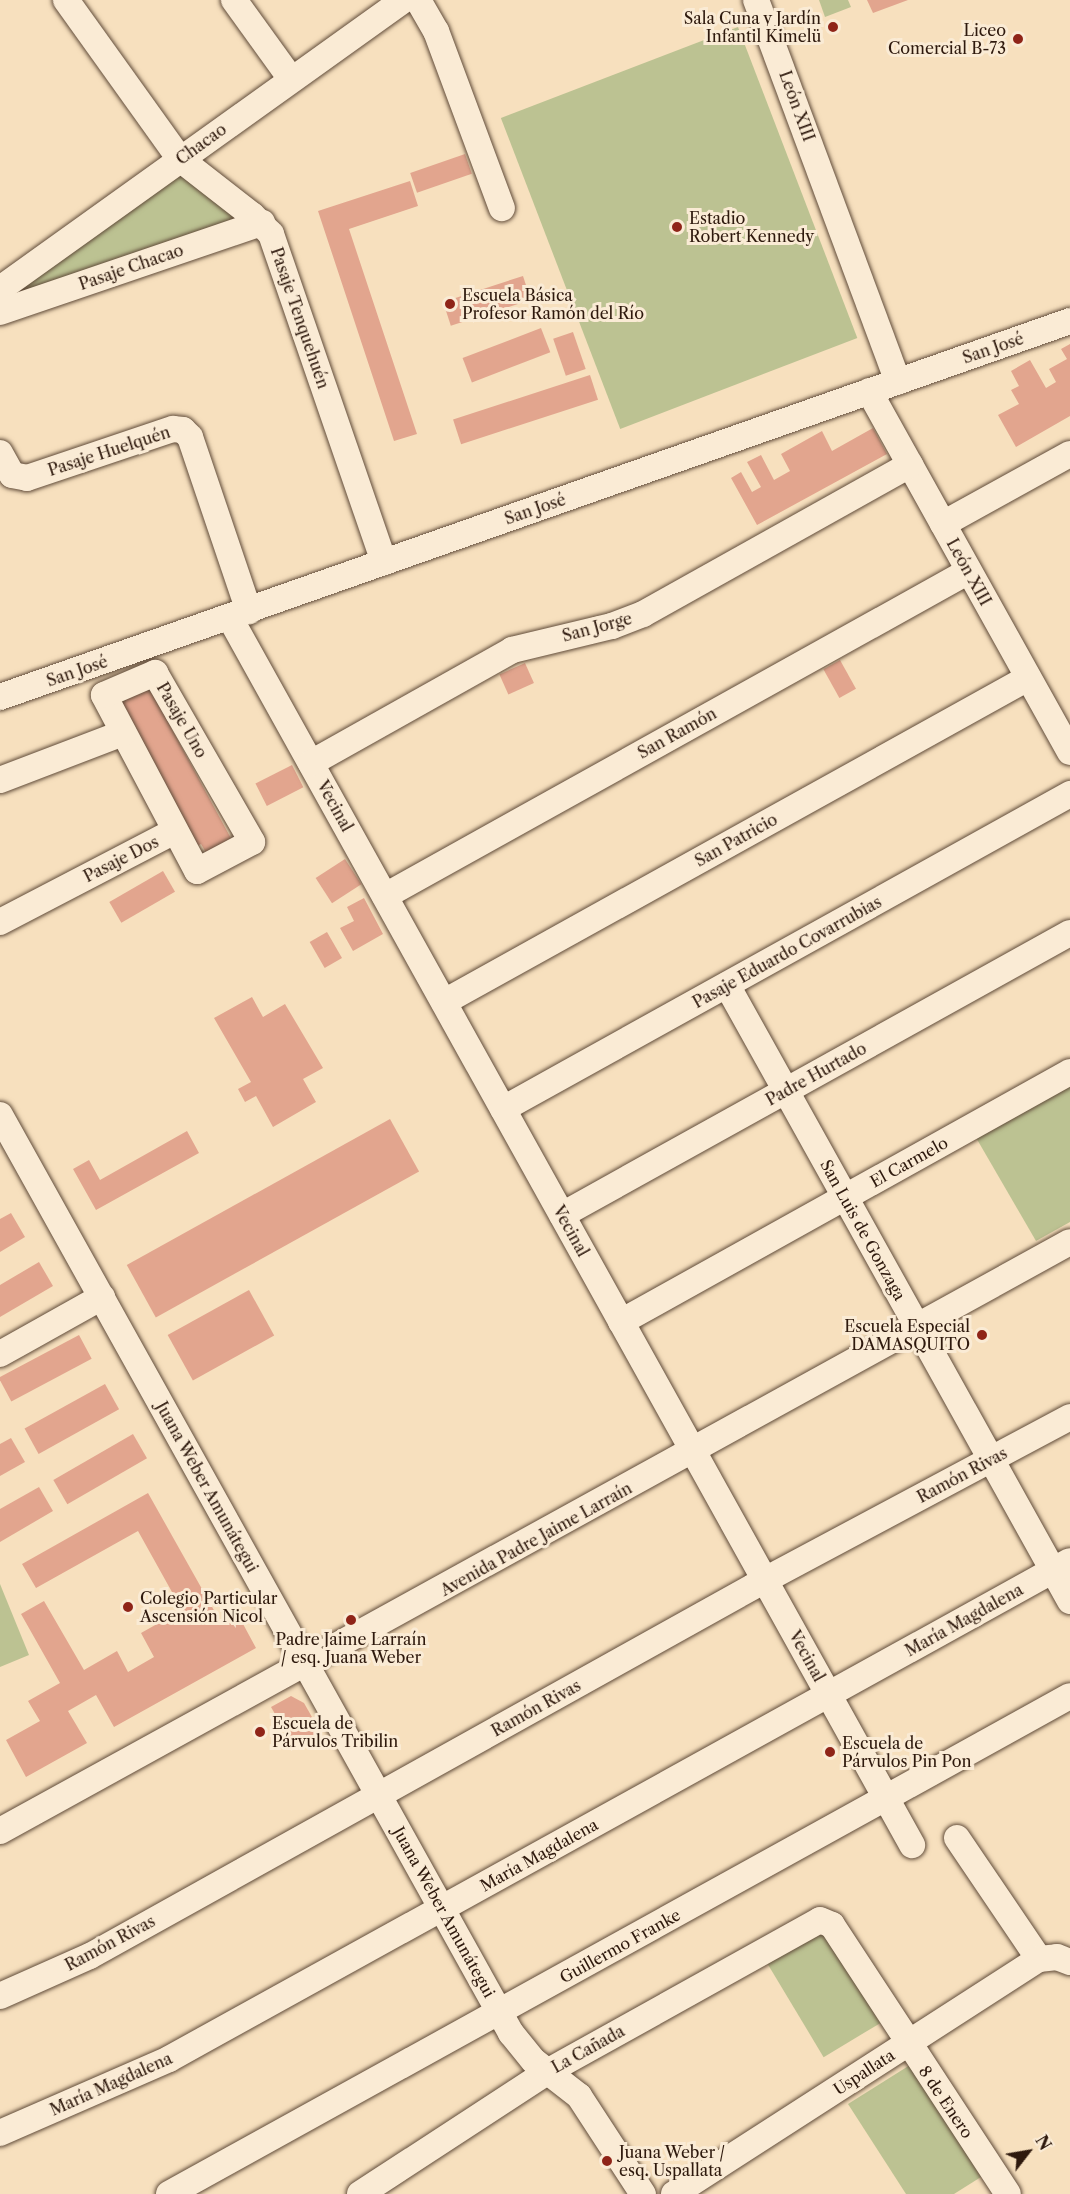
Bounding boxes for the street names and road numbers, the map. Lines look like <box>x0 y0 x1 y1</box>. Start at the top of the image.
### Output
street label: León XIII <box>775 68 819 144</box>
street label: Chacao <box>172 119 230 169</box>
street label: Pasaje Chacao <box>76 240 186 294</box>
street label: Pasaje Tenquehuén <box>267 245 333 391</box>
street label: San José <box>960 329 1026 367</box>
street label: Pasaje Huelquén <box>45 422 173 480</box>
street label: San José <box>502 490 568 528</box>
street label: León XIII <box>943 535 995 609</box>
street label: San Jorge <box>560 608 634 646</box>
street label: San José <box>44 652 110 690</box>
street label: Pasaje Uno <box>153 679 211 761</box>
street label: San Ramón <box>634 703 720 763</box>
street label: Vecinal <box>313 777 357 835</box>
street label: San Patricio <box>691 809 781 871</box>
street label: Pasaje Dos <box>80 832 162 886</box>
street label: Pasaje Eduardo Covarrubias <box>689 892 885 1012</box>
street label: Padre Hurtado <box>762 1038 870 1110</box>
street label: El Carmelo <box>867 1133 951 1191</box>
street label: San Luis de Gonzaga <box>816 1156 910 1304</box>
street label: Vecinal <box>549 1202 593 1260</box>
street label: Juana Weber Amunátegui <box>152 1397 262 1577</box>
street label: Ramón Rivas <box>914 1443 1010 1507</box>
street label: Avenida Padre Jaime Larraín <box>437 1478 635 1600</box>
street label: María Magdalena <box>902 1580 1026 1660</box>
street label: Vecinal <box>785 1627 829 1685</box>
street label: Ramón Rivas <box>488 1676 584 1740</box>
street label: María Magdalena <box>477 1815 601 1895</box>
street label: Juana Weber Amunátegui <box>389 1822 499 2002</box>
street label: Guillermo Franke <box>556 1905 684 1987</box>
street label: Ramón Rivas <box>62 1911 158 1975</box>
street label: La Cañada <box>548 2021 628 2077</box>
street label: Uspallata <box>830 2045 898 2099</box>
street label: María Magdalena <box>47 2048 175 2120</box>
street label: 8 de Enero <box>915 2062 977 2142</box>

